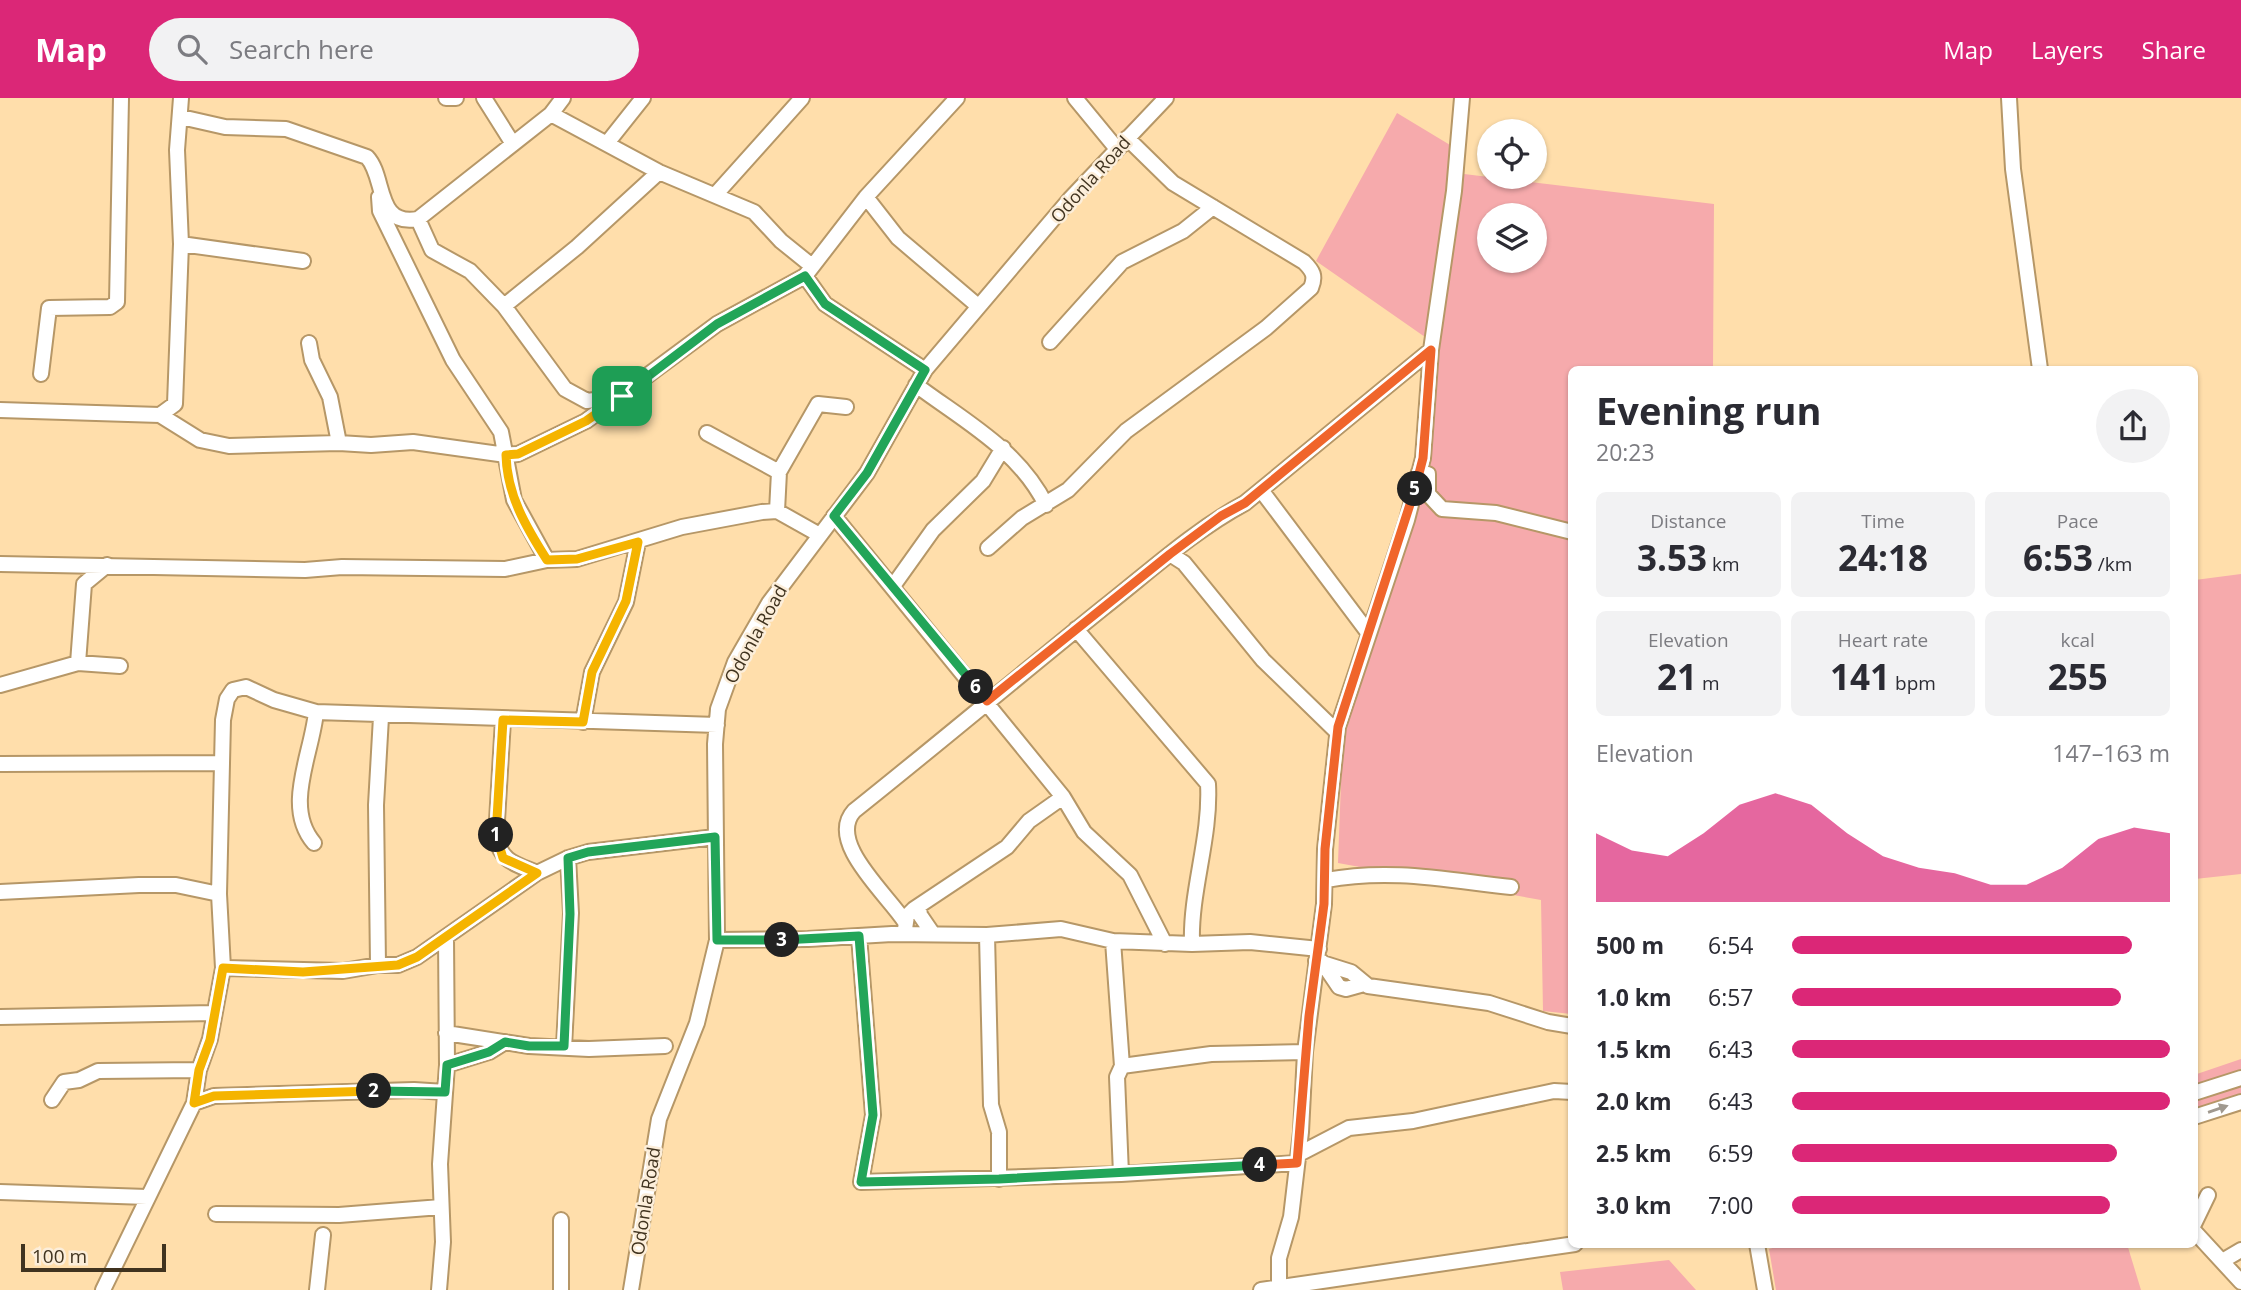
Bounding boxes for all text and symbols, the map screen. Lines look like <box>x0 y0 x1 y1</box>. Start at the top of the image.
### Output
search box <box>149 18 639 81</box>
text: Map <box>35 27 107 72</box>
icon: search <box>173 30 211 68</box>
text: Search here <box>229 31 374 67</box>
text: Map <box>1943 33 1993 66</box>
text: Layers <box>2031 33 2104 66</box>
text: Share <box>2142 33 2206 66</box>
map controls <box>1477 119 1547 273</box>
button: locate <box>1477 119 1547 189</box>
street label: Odonla Road <box>1045 130 1135 228</box>
button: layers <box>1477 203 1547 273</box>
pin <box>592 366 652 426</box>
icon: arrive <box>603 377 641 415</box>
text: Evening run <box>1596 384 1821 436</box>
button: share <box>2096 389 2170 463</box>
text: 20:23 <box>1596 436 1655 468</box>
pin: 5 <box>1398 472 1432 506</box>
text: 5 <box>1409 475 1420 501</box>
text: Distance <box>1650 508 1727 534</box>
text: Time <box>1861 508 1905 534</box>
text: Pace <box>2057 508 2099 534</box>
text: 3.53 <box>1637 534 1707 581</box>
text: 24:18 <box>1838 534 1928 581</box>
text: 6:53 <box>2023 534 2093 581</box>
text: km <box>1707 551 1740 577</box>
text: /km <box>2093 551 2132 577</box>
street label: Odonla Road <box>718 580 792 688</box>
text: Elevation <box>1648 627 1729 653</box>
text: Heart rate <box>1838 627 1928 653</box>
text: kcal <box>2060 627 2095 653</box>
text: 21 <box>1657 653 1697 700</box>
text: 141 <box>1830 653 1890 700</box>
text: 255 <box>2048 653 2108 700</box>
pin: 6 <box>958 670 993 704</box>
text: m <box>1697 670 1720 696</box>
text: bpm <box>1890 670 1936 696</box>
text: 6 <box>970 673 981 699</box>
text: Elevation <box>1596 737 1694 769</box>
text: 147–163 m <box>2052 737 2170 769</box>
pin: 1 <box>478 818 514 852</box>
text: 1 <box>490 821 501 847</box>
pin: 3 <box>764 922 800 958</box>
text: 3 <box>776 926 787 952</box>
text: 500 m <box>1596 929 1664 961</box>
text: 6:54 <box>1708 929 1754 961</box>
text: 1.0 km <box>1596 981 1672 1013</box>
text: 6:57 <box>1708 981 1754 1013</box>
text: 1.5 km <box>1596 1033 1672 1065</box>
text: 6:43 <box>1708 1033 1754 1065</box>
pin: 2 <box>356 1074 392 1108</box>
text: 2 <box>368 1077 379 1103</box>
text: 2.0 km <box>1596 1085 1672 1117</box>
text: 6:43 <box>1708 1085 1754 1117</box>
one-way arrow <box>2207 1103 2228 1114</box>
text: 2.5 km <box>1596 1137 1672 1169</box>
text: 6:59 <box>1708 1137 1754 1169</box>
street label: Odonla Road <box>625 1145 665 1257</box>
pin: 4 <box>1242 1148 1278 1182</box>
text: 4 <box>1254 1151 1265 1177</box>
text: 3.0 km <box>1596 1189 1672 1221</box>
text: 7:00 <box>1708 1189 1754 1221</box>
scale bar <box>21 1241 166 1273</box>
text: 100 m <box>32 1243 87 1269</box>

